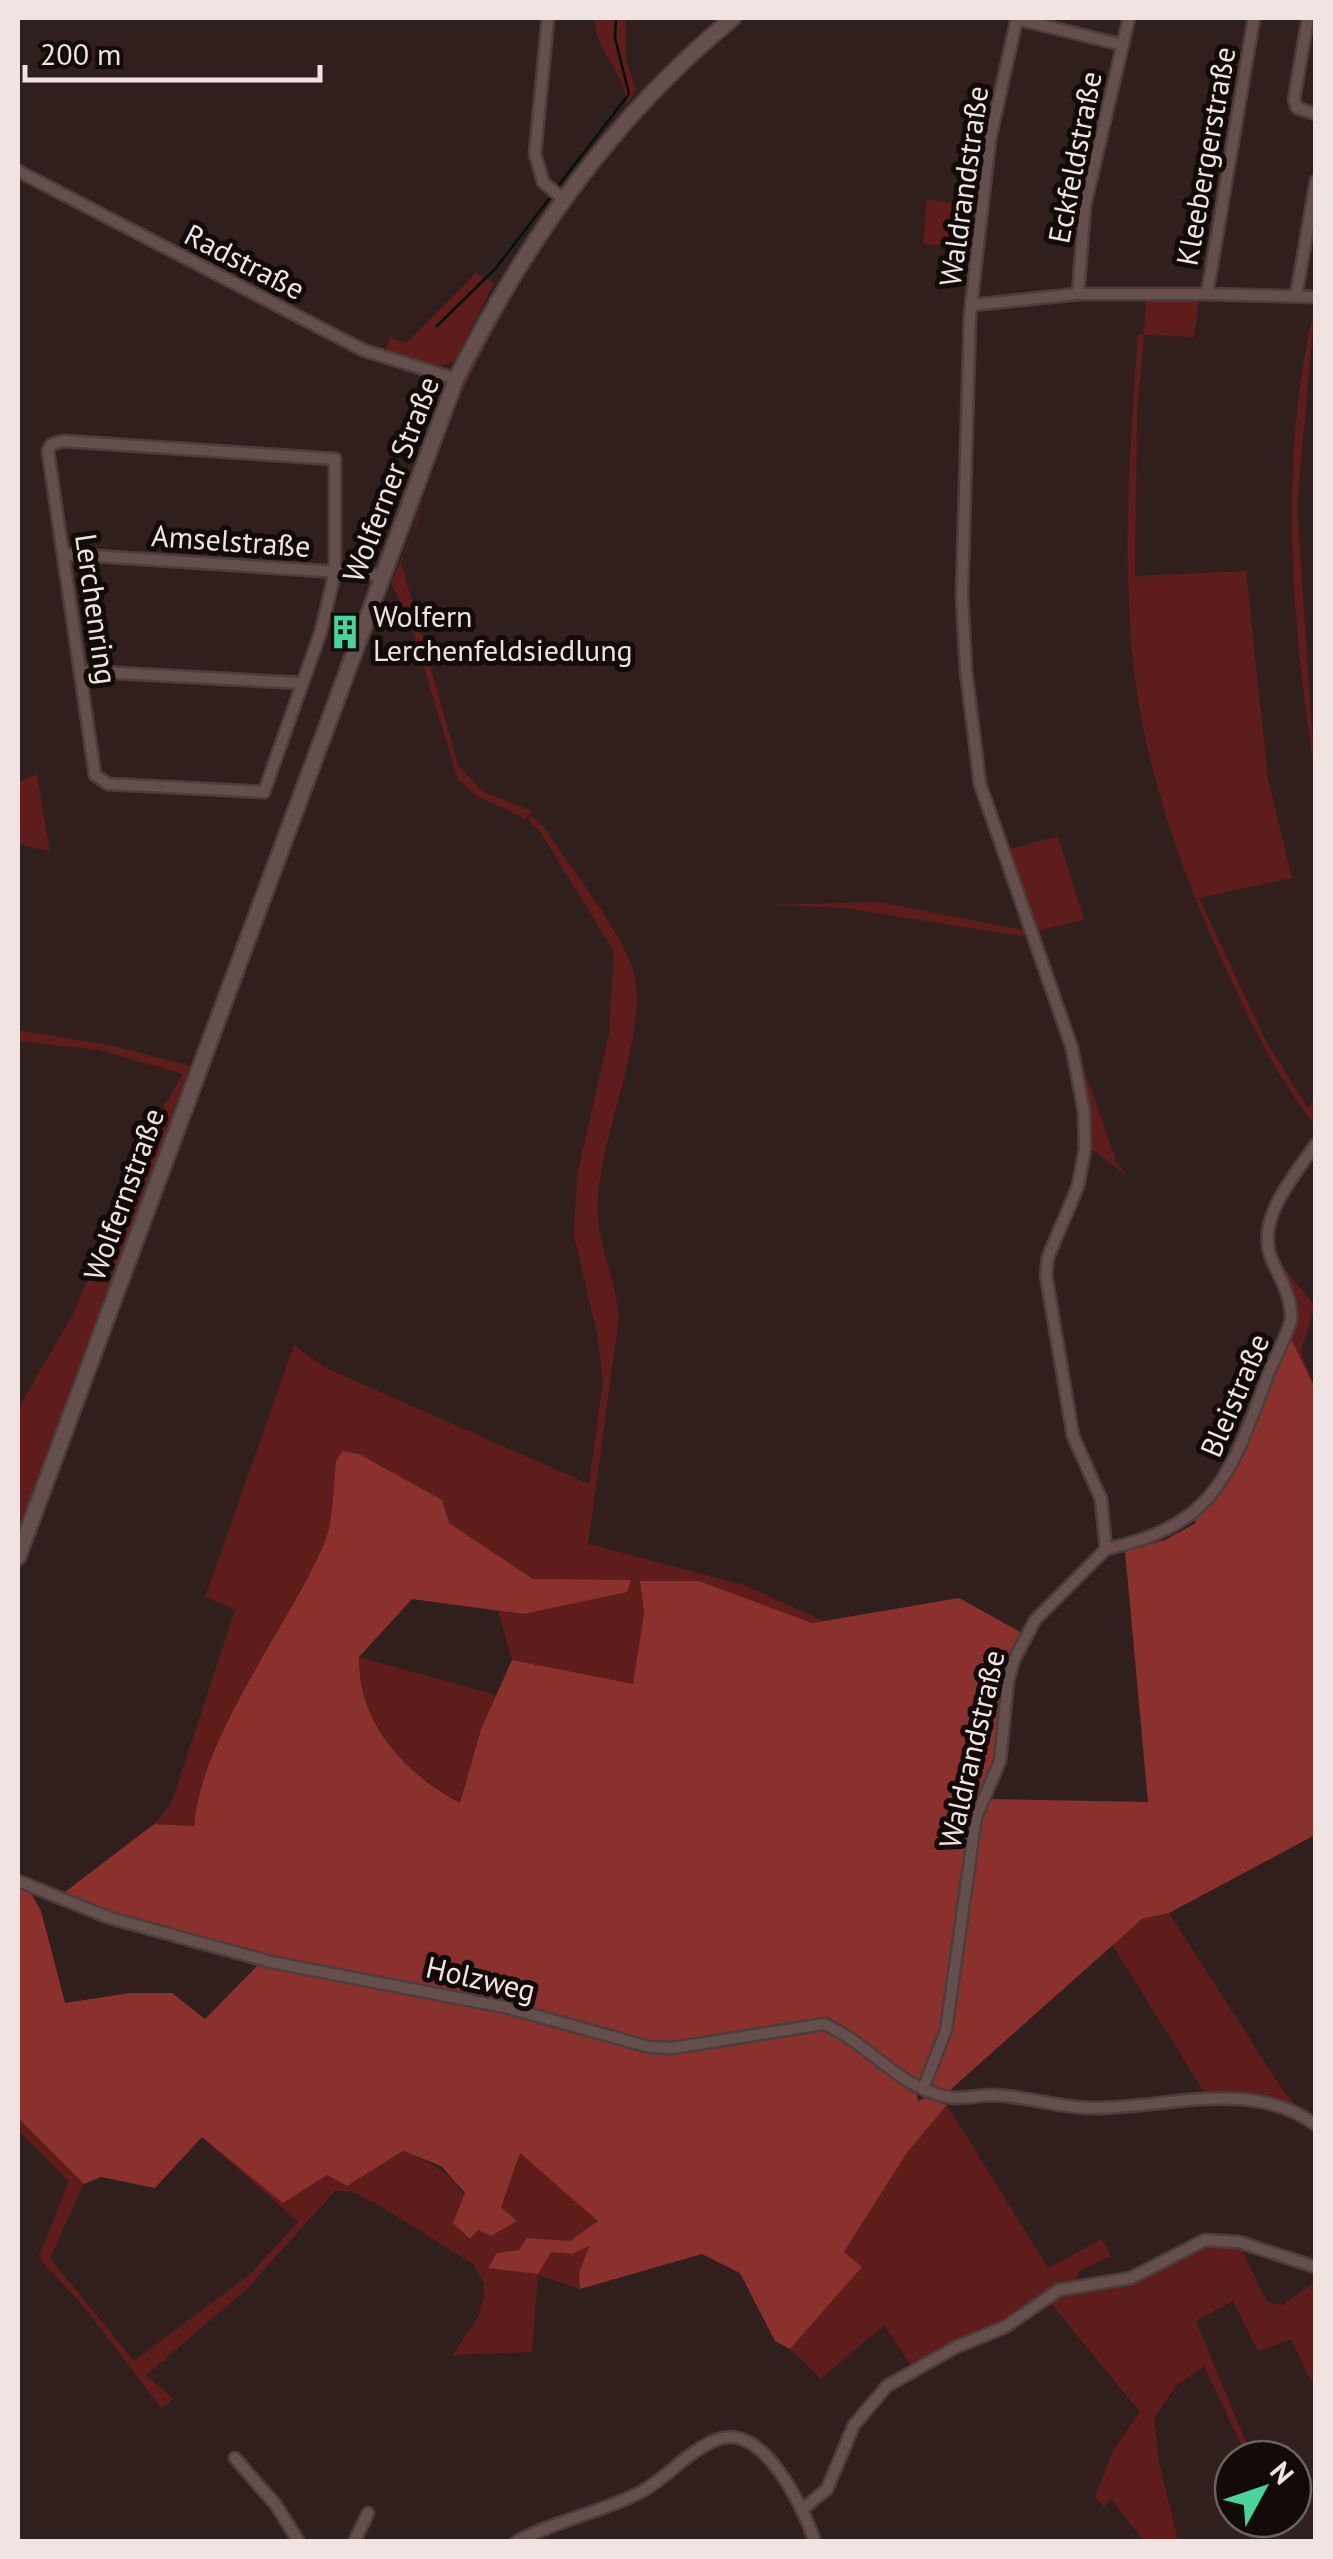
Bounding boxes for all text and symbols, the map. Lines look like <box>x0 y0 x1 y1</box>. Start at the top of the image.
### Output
scale bar <box>25 20 320 82</box>
text: 200 m <box>40 34 121 73</box>
street label: Kleebergerstraße <box>1167 44 1243 268</box>
street label: Eckfeldstraße <box>1038 68 1110 246</box>
street label: Waldrandstraße <box>930 83 996 289</box>
street label: Radstraße <box>178 214 312 308</box>
street label: Wolferner Straße <box>333 371 447 587</box>
street label: Amselstraße <box>150 515 312 565</box>
street label: Lerchenring <box>67 531 127 687</box>
place label: Wolfern Lerchenfeldsiedlung <box>373 596 633 669</box>
building icon: Wolfern Lerchenfeldsiedlung <box>326 613 364 651</box>
street label: Wolfernstraße <box>74 1103 172 1285</box>
street label: Bleistraße <box>1191 1327 1277 1463</box>
street label: Waldrandstraße <box>929 1646 1013 1852</box>
street label: Holzweg <box>422 1946 540 2010</box>
north arrow <box>1213 2439 1313 2539</box>
text: N <box>1262 2454 1303 2492</box>

